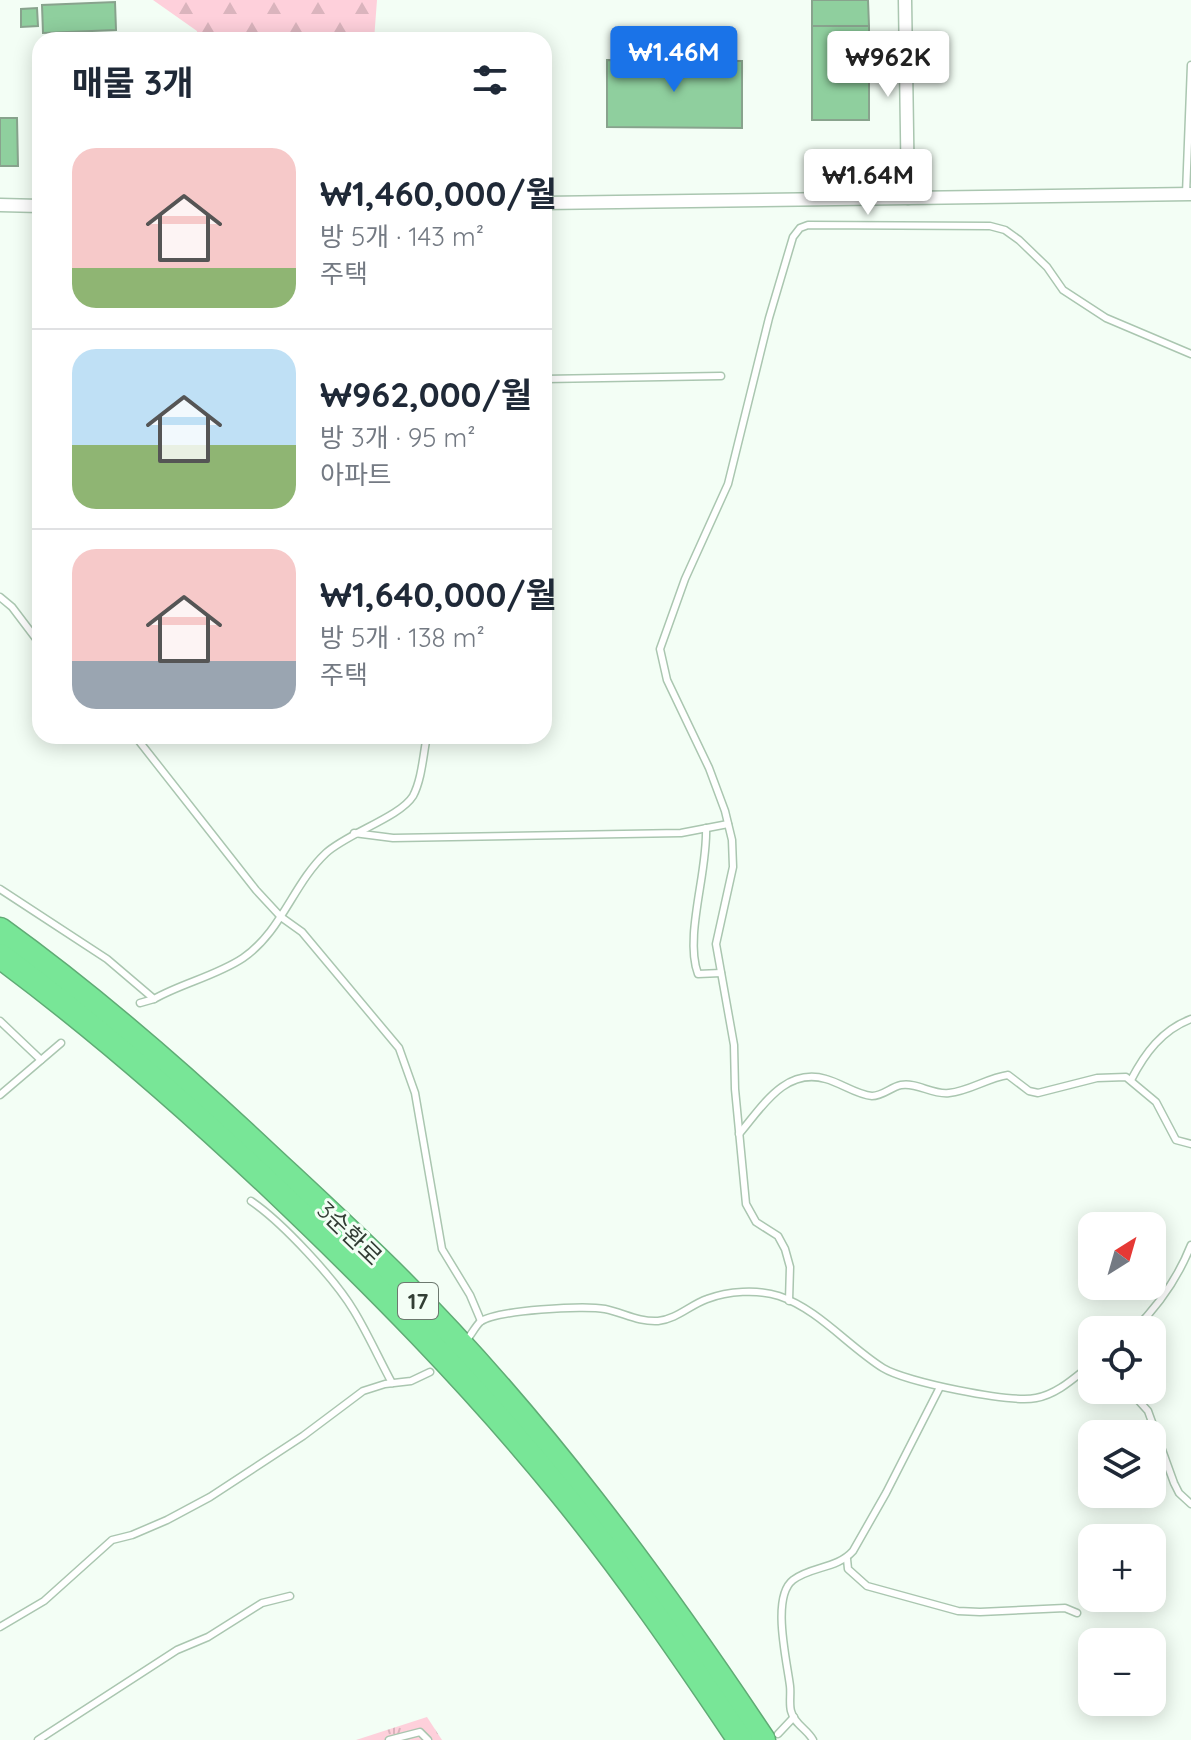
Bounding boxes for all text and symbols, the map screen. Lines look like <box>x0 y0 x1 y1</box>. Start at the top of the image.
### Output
pin: ₩1.46M <box>609 26 739 94</box>
pin: ₩962K <box>832 31 944 99</box>
text: ₩1.46M <box>628 35 720 68</box>
text: ₩962K <box>845 40 931 73</box>
icon: filters <box>468 58 512 102</box>
text: 매물 3개 <box>72 61 194 104</box>
pin: ₩1.64M <box>803 149 933 217</box>
text: ₩1.64M <box>822 158 914 191</box>
text: ₩1,460,000/월 <box>320 172 557 215</box>
icon: home <box>136 180 232 276</box>
text: 방 5개 · 143 m² <box>320 220 484 253</box>
text: 주택 <box>320 257 368 290</box>
text: ₩962,000/월 <box>320 373 532 416</box>
icon: home <box>136 381 232 477</box>
text: 방 3개 · 95 m² <box>320 421 476 454</box>
text: 아파트 <box>320 458 392 491</box>
text: ₩1,640,000/월 <box>320 573 557 616</box>
icon: home <box>136 581 232 677</box>
text: 방 5개 · 138 m² <box>320 621 485 654</box>
text: 주택 <box>320 658 368 691</box>
street label: 3순환로 <box>311 1195 389 1271</box>
north arrow <box>1078 1212 1166 1300</box>
map controls <box>1078 1212 1166 1716</box>
road number: 17 <box>398 1283 438 1319</box>
button: locate <box>1078 1316 1166 1404</box>
button: layers <box>1078 1420 1166 1508</box>
button: + <box>1078 1524 1166 1612</box>
button: − <box>1078 1628 1166 1716</box>

